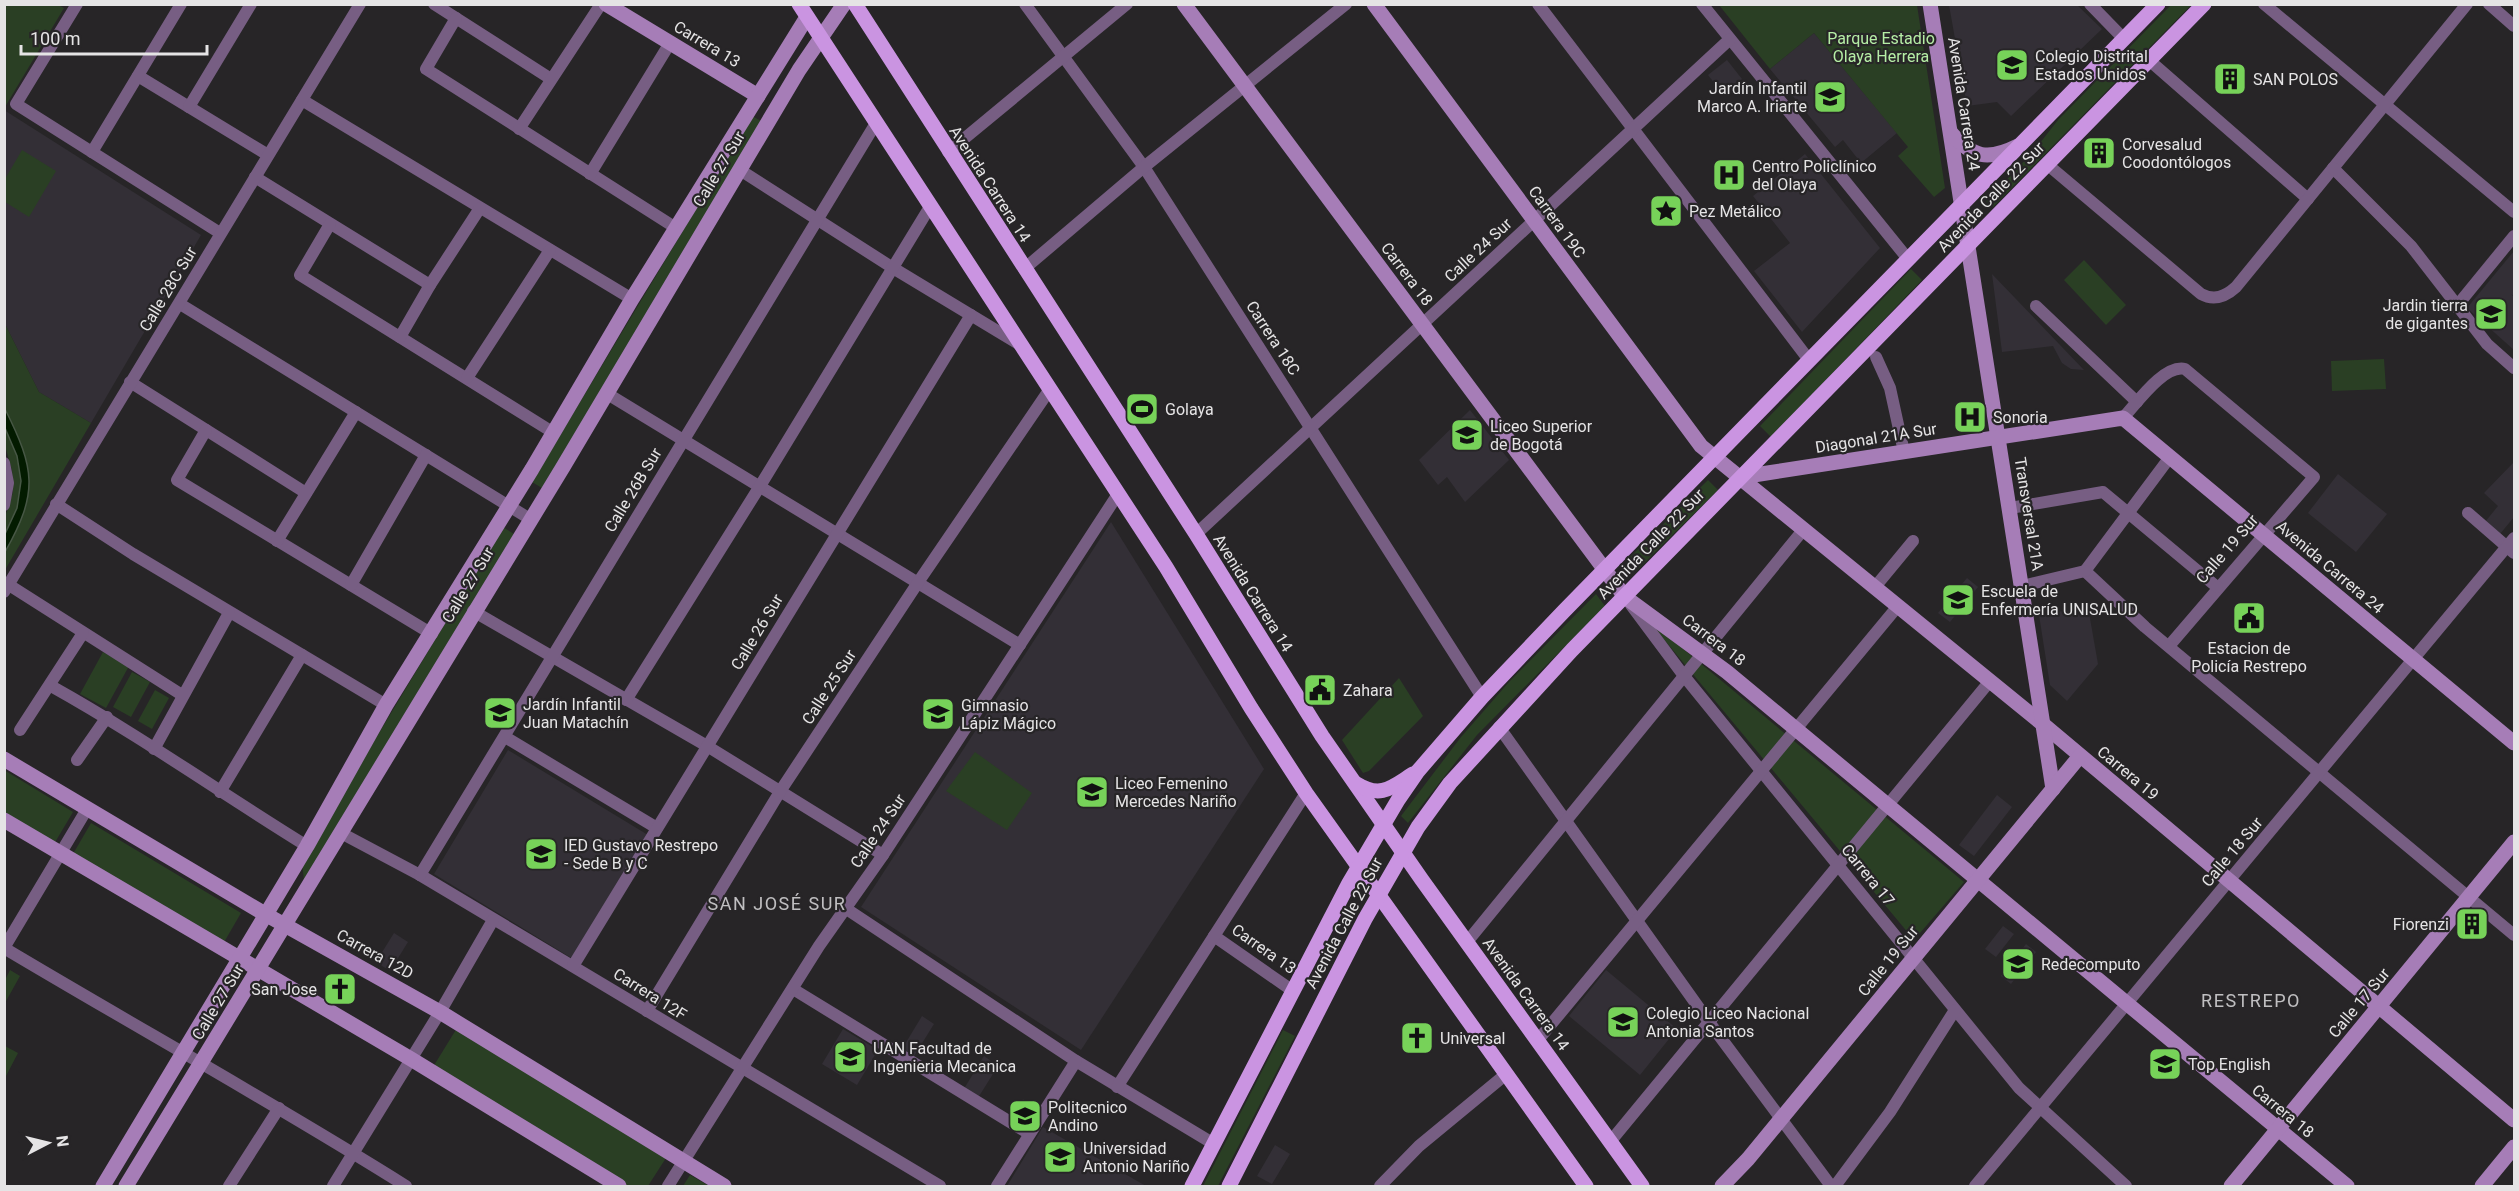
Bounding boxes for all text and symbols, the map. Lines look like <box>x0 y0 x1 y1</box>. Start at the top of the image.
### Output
street label: Carrera 13 <box>670 17 744 71</box>
scale bar <box>21 18 207 56</box>
text: 100 m <box>30 28 81 49</box>
park label: Parque Estadio Olaya Herrera <box>1827 29 1935 66</box>
street label: Avenida Carrera 24 <box>1944 36 1984 172</box>
school or university icon: Colegio Distrital Estados Unidos <box>1994 47 2030 83</box>
place label: Colegio Distrital Estados Unidos <box>2035 47 2148 84</box>
building icon: SAN POLOS <box>2212 61 2248 97</box>
place label: SAN POLOS <box>2253 70 2338 89</box>
place label: Jardín Infantil Marco A. Iriarte <box>1697 79 1807 116</box>
school or university icon: Jardín Infantil Marco A. Iriarte <box>1812 79 1848 115</box>
street label: Avenida Carrera 14 <box>945 122 1035 246</box>
street label: Calle 27 Sur <box>689 127 749 210</box>
building icon: Corvesalud Coodontólogos <box>2081 135 2117 171</box>
place label: Corvesalud Coodontólogos <box>2122 135 2231 172</box>
street label: Avenida Calle 22 Sur <box>1934 138 2049 256</box>
hospital icon: Centro Policlínico del Olaya <box>1711 157 1747 193</box>
place label: Centro Policlínico del Olaya <box>1752 157 1877 194</box>
street label: Carrera 19C <box>1524 182 1590 262</box>
place icon: Pez Metálico <box>1648 193 1684 229</box>
place label: Pez Metálico <box>1689 202 1781 221</box>
street label: Calle 24 Sur <box>1440 214 1516 286</box>
street label: Carrera 18 <box>1377 239 1437 309</box>
street label: Calle 28C Sur <box>135 243 201 335</box>
place label: Jardin tierra de gigantes <box>2383 296 2468 333</box>
school or university icon: Jardin tierra de gigantes <box>2473 296 2509 332</box>
street label: Carrera 18C <box>1242 297 1304 379</box>
sports icon: Golaya <box>1124 391 1160 427</box>
hospital icon: Sonoria <box>1952 399 1988 435</box>
place label: Golaya <box>1165 400 1214 419</box>
place label: Sonoria <box>1993 408 2048 427</box>
school or university icon: Liceo Superior de Bogotá <box>1449 417 1485 453</box>
place label: Liceo Superior de Bogotá <box>1490 417 1593 454</box>
street label: Diagonal 21A Sur <box>1814 419 1939 457</box>
street label: Calle 26B Sur <box>600 444 666 536</box>
street label: Transversal 21A <box>2011 456 2047 573</box>
street label: Avenida Calle 22 Sur <box>1594 485 1709 603</box>
street label: Calle 19 Sur <box>2192 510 2262 587</box>
street label: Avenida Carrera 24 <box>2272 516 2388 618</box>
street label: Avenida Carrera 14 <box>1209 531 1297 655</box>
street label: Calle 27 Sur <box>438 543 498 626</box>
school or university icon: Escuela de Enfermería UNISALUD <box>1940 582 1976 618</box>
place label: Escuela de Enfermería UNISALUD <box>1981 582 2138 619</box>
street label: Calle 26 Sur <box>727 590 787 673</box>
public building icon: Estacion de Policía Restrepo <box>2231 600 2267 636</box>
street label: Carrera 18 <box>1679 610 1749 670</box>
place label: Estacion de Policía Restrepo <box>2191 639 2307 676</box>
street label: Calle 25 Sur <box>798 646 860 728</box>
public building icon: Zahara <box>1302 672 1338 708</box>
place label: Zahara <box>1343 681 1393 700</box>
school or university icon: Jardín Infantil Juan Matachín <box>482 695 518 731</box>
place label: Jardín Infantil Juan Matachín <box>523 695 629 732</box>
school or university icon: Gimnasio Lápiz Mágico <box>920 696 956 732</box>
place label: Gimnasio Lápiz Mágico <box>961 696 1056 733</box>
street label: Carrera 19 <box>2094 742 2162 804</box>
school or university icon: Liceo Femenino Mercedes Nariño <box>1074 774 1110 810</box>
place label: Liceo Femenino Mercedes Nariño <box>1115 774 1237 811</box>
street label: Calle 24 Sur <box>846 790 910 872</box>
street label: Calle 18 Sur <box>2197 813 2267 891</box>
school or university icon: IED Gustavo Restrepo - Sede B y C <box>523 836 559 872</box>
place label: IED Gustavo Restrepo - Sede B y C <box>564 836 718 873</box>
street label: Carrera 17 <box>1837 840 1899 910</box>
street label: Avenida Calle 22 Sur <box>1301 854 1387 992</box>
district label: SAN JOSÉ SUR <box>708 893 846 914</box>
building icon: Fiorenzi <box>2454 906 2490 942</box>
place label: Fiorenzi <box>2393 915 2449 934</box>
street label: Carrera 13 <box>1228 920 1300 978</box>
street label: Calle 19 Sur <box>1854 922 1923 1000</box>
street label: Carrera 12D <box>333 925 417 983</box>
street label: Avenida Carrera 14 <box>1479 934 1573 1054</box>
school or university icon: Redecomputo <box>2000 946 2036 982</box>
place label: Redecomputo <box>2041 955 2140 974</box>
street label: Calle 27 Sur <box>188 960 248 1043</box>
street label: Carrera 12F <box>610 964 690 1024</box>
street label: Calle 17 Sur <box>2324 964 2394 1042</box>
church icon: San Jose <box>322 971 358 1007</box>
place label: San Jose <box>251 980 317 999</box>
district label: RESTREPO <box>2201 990 2301 1011</box>
school or university icon: Colegio Liceo Nacional Antonia Santos <box>1605 1004 1641 1040</box>
place label: Colegio Liceo Nacional Antonia Santos <box>1646 1004 1809 1041</box>
church icon: Universal <box>1399 1020 1435 1056</box>
place label: Universal <box>1440 1029 1506 1048</box>
school or university icon: UAN Facultad de Ingenieria Mecanica <box>832 1039 868 1075</box>
place label: UAN Facultad de Ingenieria Mecanica <box>873 1039 1016 1076</box>
school or university icon: Top English <box>2147 1046 2183 1082</box>
place label: Top English <box>2188 1055 2271 1074</box>
street label: Carrera 18 <box>2248 1080 2318 1142</box>
school or university icon: Politecnico Andino <box>1007 1098 1043 1134</box>
place label: Politecnico Andino <box>1048 1098 1127 1135</box>
north arrow <box>18 1113 78 1173</box>
text: N <box>52 1134 73 1148</box>
school or university icon: Universidad Antonio Nariño <box>1042 1139 1078 1175</box>
place label: Universidad Antonio Nariño <box>1083 1139 1190 1176</box>

